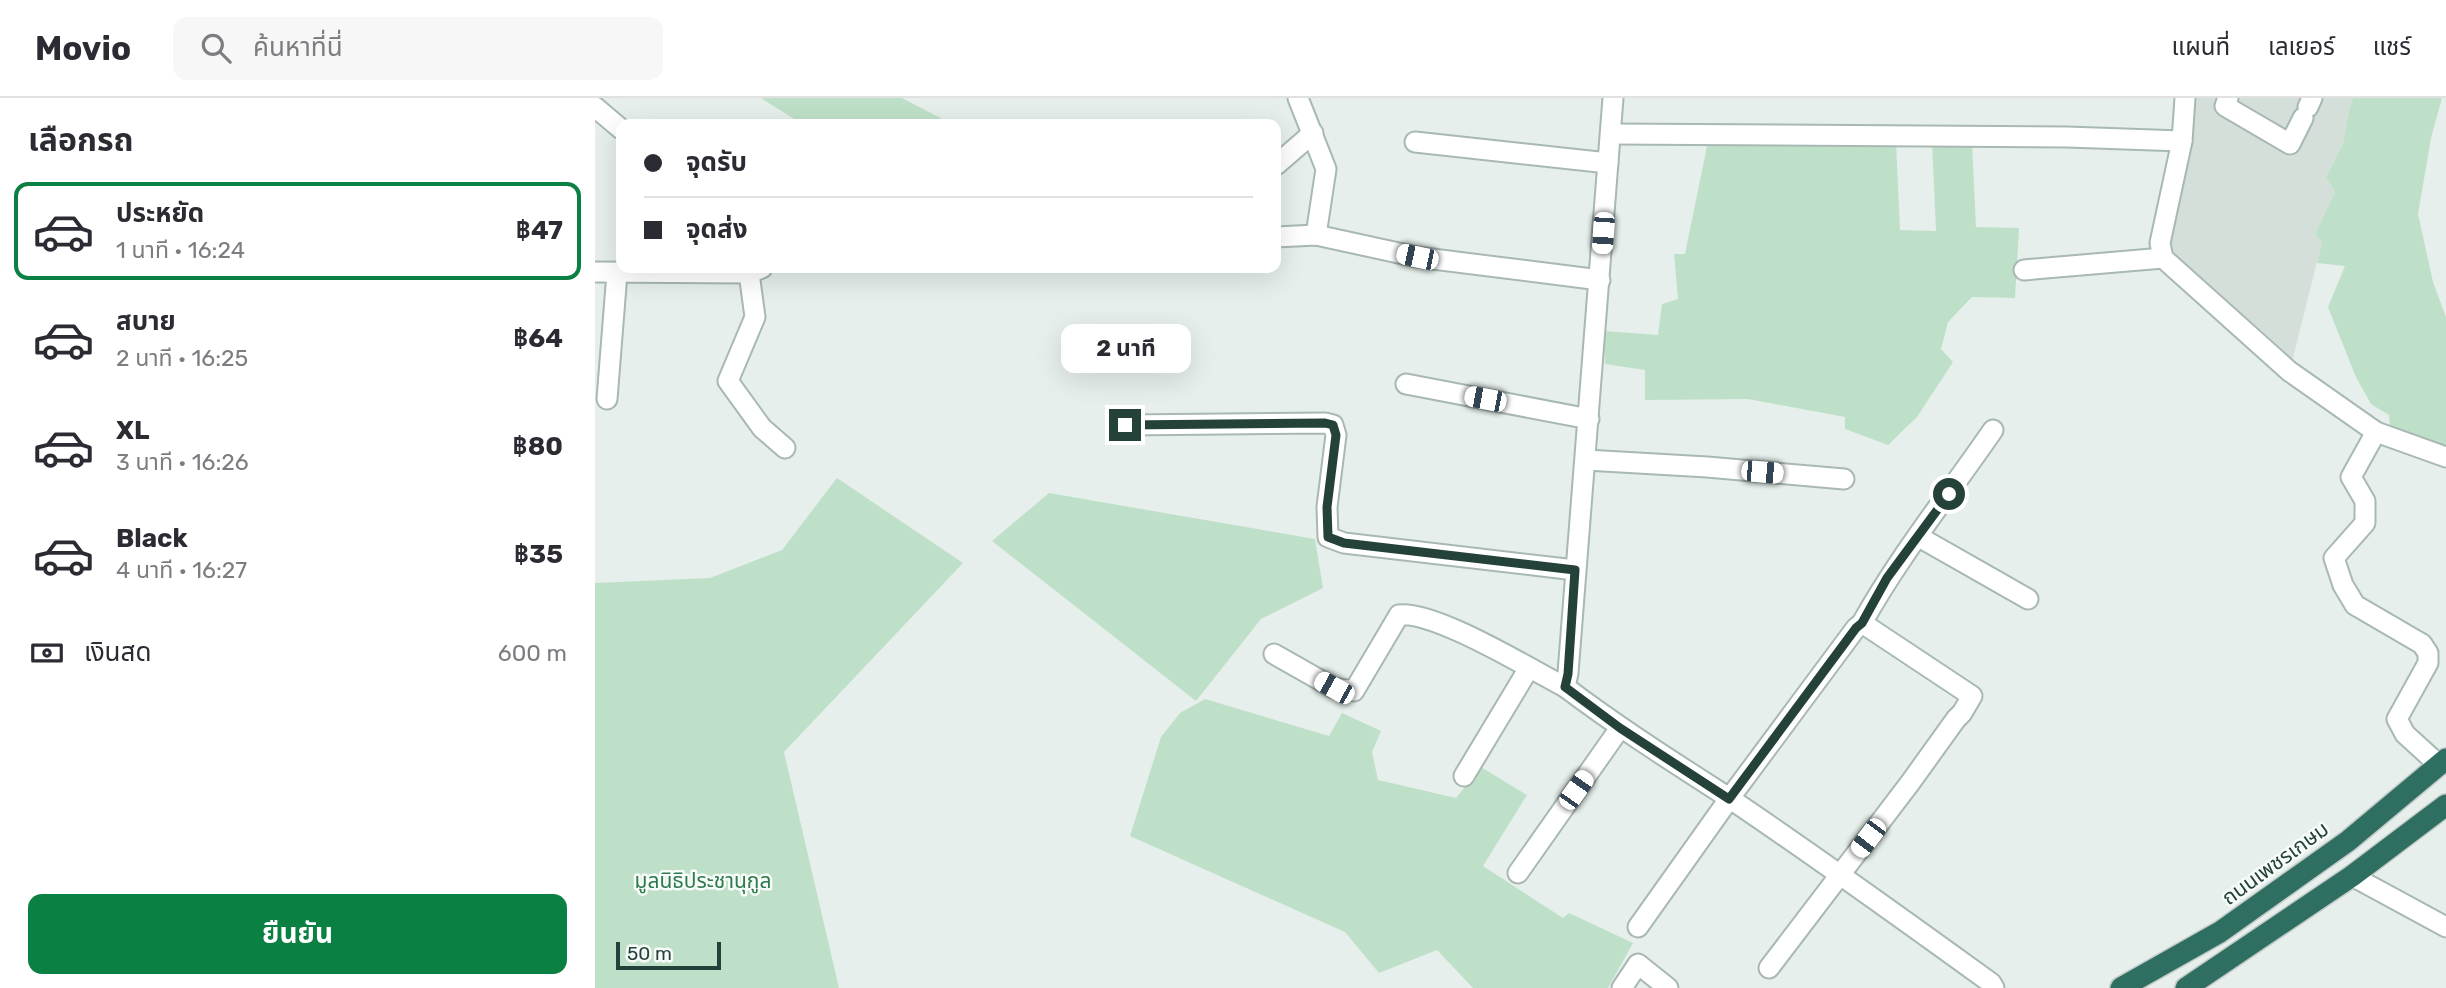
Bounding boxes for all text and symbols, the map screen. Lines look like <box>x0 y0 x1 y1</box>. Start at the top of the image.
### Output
search box <box>173 17 663 80</box>
text: Movio <box>35 29 131 68</box>
icon: search <box>197 29 235 67</box>
text: ค้นหาที่นี่ <box>253 32 343 63</box>
text: แผนที่ <box>2172 33 2230 61</box>
text: เลเยอร์ <box>2268 33 2335 61</box>
text: แชร์ <box>2373 33 2411 61</box>
text: เลือกรถ <box>28 121 133 159</box>
text: จุดรับ <box>686 147 747 178</box>
text: ประหยัด <box>116 198 204 229</box>
icon: car <box>32 200 95 263</box>
car <box>1592 211 1615 255</box>
text: จุดส่ง <box>686 214 748 245</box>
text: ฿47 <box>516 215 563 246</box>
text: 1 นาที · 16:24 <box>116 236 245 264</box>
car <box>1395 242 1440 272</box>
text: สบาย <box>116 306 176 337</box>
icon: car <box>32 308 95 371</box>
text: ฿64 <box>513 323 563 354</box>
callout: 2 นาที <box>1060 324 1190 372</box>
text: 2 นาที <box>1096 334 1156 362</box>
text: 2 นาที · 16:25 <box>116 344 248 372</box>
car <box>1463 385 1508 413</box>
route end <box>1109 409 1141 441</box>
text: XL <box>116 415 149 446</box>
icon: car <box>32 416 95 479</box>
text: ฿80 <box>513 431 563 462</box>
text: 3 นาที · 16:26 <box>116 448 249 476</box>
car <box>1741 460 1784 484</box>
route start <box>1933 478 1965 510</box>
text: Black <box>116 523 188 554</box>
icon: car <box>32 524 95 587</box>
text: ฿35 <box>514 539 563 570</box>
text: 4 นาที · 16:27 <box>116 556 247 584</box>
icon: cash <box>28 634 66 672</box>
text: เงินสด <box>84 637 151 668</box>
text: 600 m <box>498 639 567 667</box>
car <box>1311 669 1358 707</box>
car <box>1556 767 1597 813</box>
car <box>1847 815 1890 861</box>
street label: ถนนเพชรเกษม <box>2217 816 2333 910</box>
park label: มูลนิธิประชานุกูล <box>635 868 771 894</box>
button: ยืนยัน <box>28 894 567 974</box>
scale bar <box>616 939 721 971</box>
text: 50 m <box>627 942 672 965</box>

